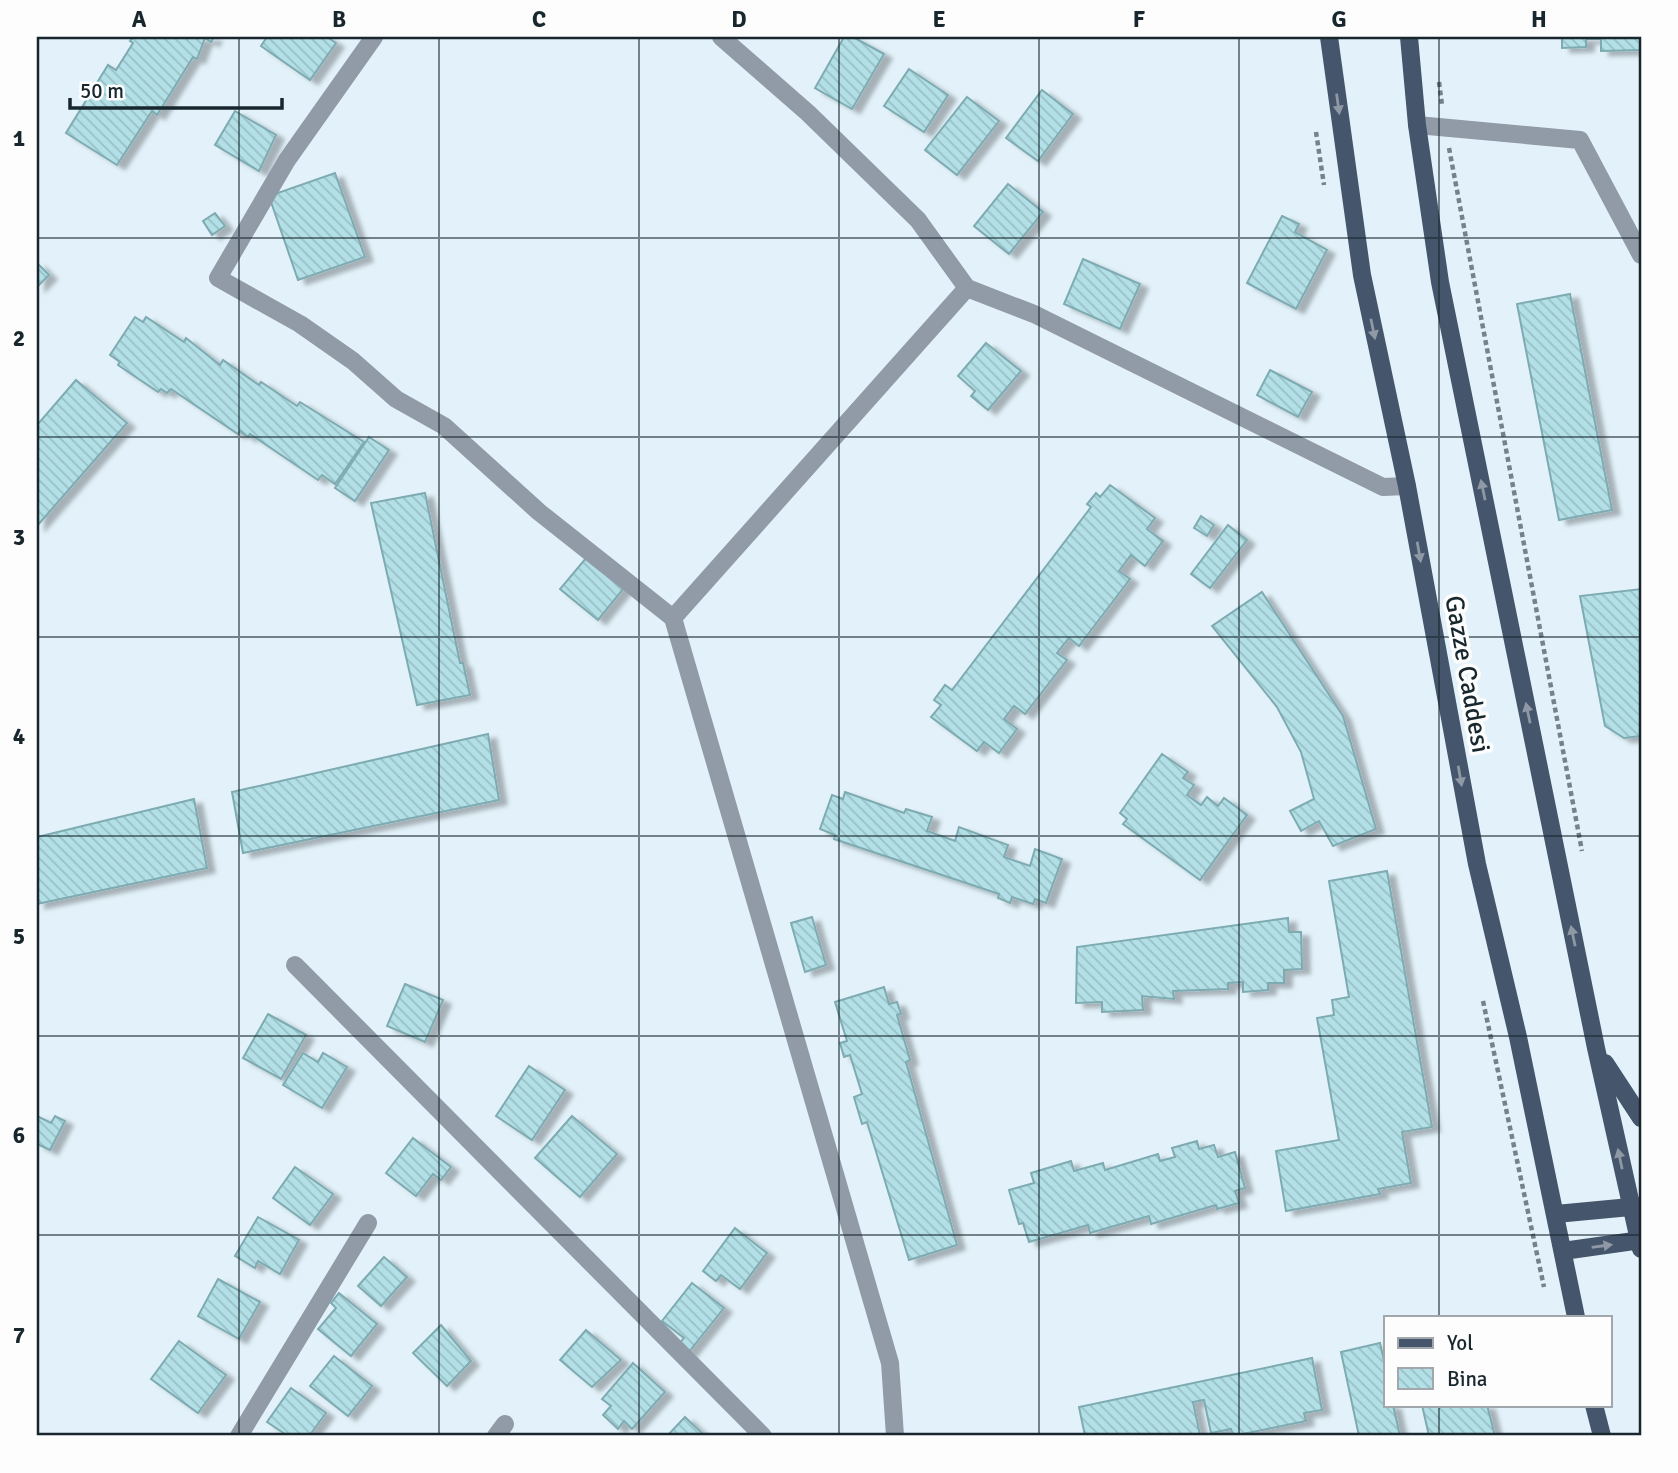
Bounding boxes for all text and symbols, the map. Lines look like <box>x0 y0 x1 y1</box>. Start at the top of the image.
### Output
text: A <box>132 5 147 34</box>
text: B <box>332 5 346 34</box>
text: C <box>532 5 546 34</box>
text: D <box>731 5 747 34</box>
text: E <box>932 5 946 34</box>
text: F <box>1133 5 1145 34</box>
text: G <box>1331 5 1347 34</box>
text: H <box>1531 5 1547 34</box>
scale bar <box>70 66 282 110</box>
text: 50 m <box>80 78 124 104</box>
one-way arrow <box>1332 94 1343 116</box>
text: 1 <box>13 124 25 153</box>
one-way arrow <box>1368 318 1379 340</box>
text: 2 <box>13 324 25 353</box>
one-way arrow <box>1477 479 1488 501</box>
text: 3 <box>13 523 25 552</box>
one-way arrow <box>1414 541 1425 563</box>
street label: Gazze Caddesi <box>1437 593 1497 755</box>
one-way arrow <box>1522 702 1533 724</box>
text: 4 <box>13 722 25 751</box>
one-way arrow <box>1455 765 1466 787</box>
text: 5 <box>13 922 25 951</box>
one-way arrow <box>1568 925 1579 947</box>
text: 6 <box>13 1121 25 1150</box>
one-way arrow <box>1614 1148 1625 1170</box>
one-way arrow <box>1591 1240 1613 1251</box>
legend <box>1384 1316 1612 1406</box>
text: 7 <box>13 1321 25 1350</box>
text: Yol <box>1447 1330 1473 1356</box>
text: Bina <box>1447 1366 1488 1392</box>

